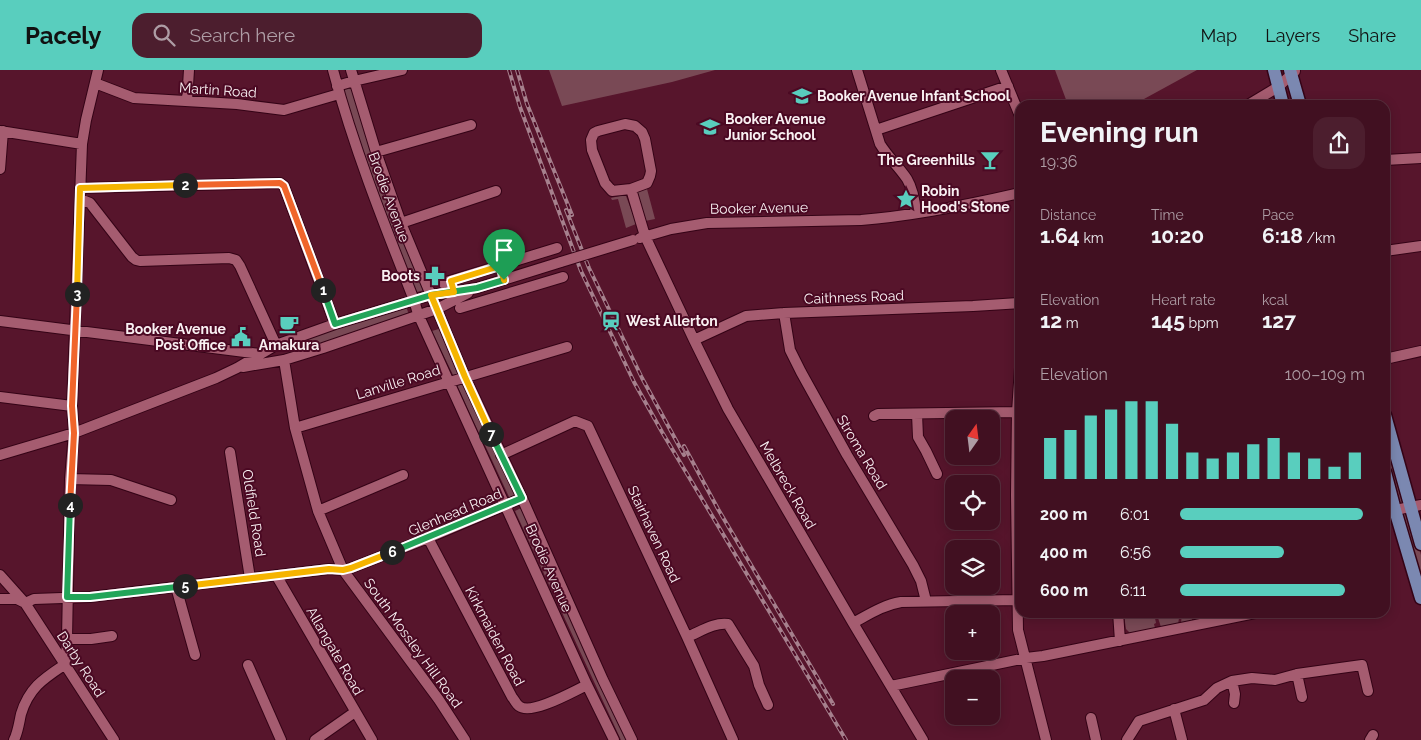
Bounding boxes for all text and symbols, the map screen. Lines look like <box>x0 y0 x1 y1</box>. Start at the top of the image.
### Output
search box <box>132 13 482 58</box>
text: Pacely <box>25 21 102 50</box>
icon: search <box>150 21 178 49</box>
text: Search here <box>190 24 295 46</box>
text: Map <box>1201 25 1237 46</box>
text: Layers <box>1265 25 1320 46</box>
text: Share <box>1348 25 1396 46</box>
street label: Martin Road <box>179 79 257 101</box>
school or university icon: Booker Avenue Infant School <box>791 85 813 107</box>
place label: Booker Avenue Infant School <box>817 88 1011 104</box>
place label: Booker Avenue Junior School <box>725 111 826 143</box>
school or university icon: Booker Avenue Junior School <box>699 116 721 138</box>
text: Evening run <box>1040 116 1199 149</box>
button: share <box>1313 117 1365 169</box>
bar icon: The Greenhills <box>979 149 1001 171</box>
street label: Brodie Avenue <box>365 150 413 244</box>
place label: The Greenhills <box>878 152 975 168</box>
text: 19:36 <box>1040 152 1077 171</box>
pin: 2 <box>172 172 198 198</box>
text: 2 <box>182 177 189 193</box>
place label: Robin Hood's Stone <box>921 183 1010 215</box>
place icon: Robin Hood's Stone <box>895 188 917 210</box>
street label: Booker Avenue <box>710 199 808 217</box>
text: Distance <box>1040 207 1096 223</box>
text: Time <box>1151 207 1184 223</box>
text: Pace <box>1262 207 1294 223</box>
text: 1.64 <box>1040 223 1080 248</box>
text: 10:20 <box>1151 223 1204 248</box>
text: 6:18 <box>1262 223 1303 248</box>
pin <box>483 229 525 280</box>
text: km <box>1080 230 1104 246</box>
text: /km <box>1303 230 1335 246</box>
icon: arrive <box>490 236 518 264</box>
pharmacy icon: Boots <box>424 265 446 287</box>
place label: Boots <box>381 268 420 284</box>
pin: 1 <box>310 278 336 302</box>
pin: 3 <box>64 282 90 306</box>
text: 1 <box>320 282 327 298</box>
text: 3 <box>74 286 81 302</box>
street label: Caithness Road <box>804 287 904 307</box>
text: Elevation <box>1040 292 1099 308</box>
text: Heart rate <box>1151 292 1215 308</box>
text: kcal <box>1262 292 1288 308</box>
text: 12 <box>1040 308 1062 333</box>
text: 145 <box>1151 308 1185 333</box>
text: 127 <box>1262 308 1296 333</box>
station icon: West Allerton <box>600 310 622 332</box>
cafe icon: Amakura <box>278 313 300 335</box>
place label: West Allerton <box>626 313 718 329</box>
text: m <box>1062 315 1079 331</box>
text: bpm <box>1185 315 1219 331</box>
place label: Booker Avenue Post Office <box>125 321 227 353</box>
public building icon: Booker Avenue Post Office <box>230 326 252 348</box>
place label: Amakura <box>259 337 319 353</box>
street label: Lanville Road <box>354 362 442 402</box>
text: Elevation <box>1040 365 1108 384</box>
text: 100–109 m <box>1285 365 1365 384</box>
north arrow <box>945 410 1000 465</box>
map controls <box>945 410 1000 725</box>
street label: Stroma Road <box>834 412 890 492</box>
pin: 7 <box>478 422 504 446</box>
text: 7 <box>488 426 495 442</box>
street label: Melbreck Road <box>757 439 819 531</box>
street label: Oldfield Road <box>239 468 269 558</box>
button: locate <box>945 475 1000 530</box>
street label: Stairhaven Road <box>625 483 683 585</box>
street label: Glenhead Road <box>406 485 504 539</box>
pin: 4 <box>58 492 82 518</box>
text: 4 <box>67 497 75 513</box>
text: 200 m <box>1040 505 1087 524</box>
text: 6:01 <box>1120 505 1149 524</box>
street label: Brodie Avenue <box>522 522 576 614</box>
pin: 6 <box>380 540 404 564</box>
button: layers <box>945 540 1000 595</box>
text: 400 m <box>1040 543 1088 562</box>
text: 6:56 <box>1120 543 1151 562</box>
text: 6 <box>388 544 397 560</box>
pin: 5 <box>172 574 198 598</box>
street label: South Mossley Hill Road <box>361 575 465 711</box>
text: 5 <box>182 578 189 594</box>
text: 600 m <box>1040 581 1088 600</box>
text: 6:11 <box>1120 581 1146 600</box>
street label: Kirkmaiden Road <box>462 584 528 688</box>
street label: Allangate Road <box>303 604 367 698</box>
button: + <box>945 605 1000 660</box>
street label: Darby Road <box>54 628 108 700</box>
button: − <box>945 670 1000 725</box>

